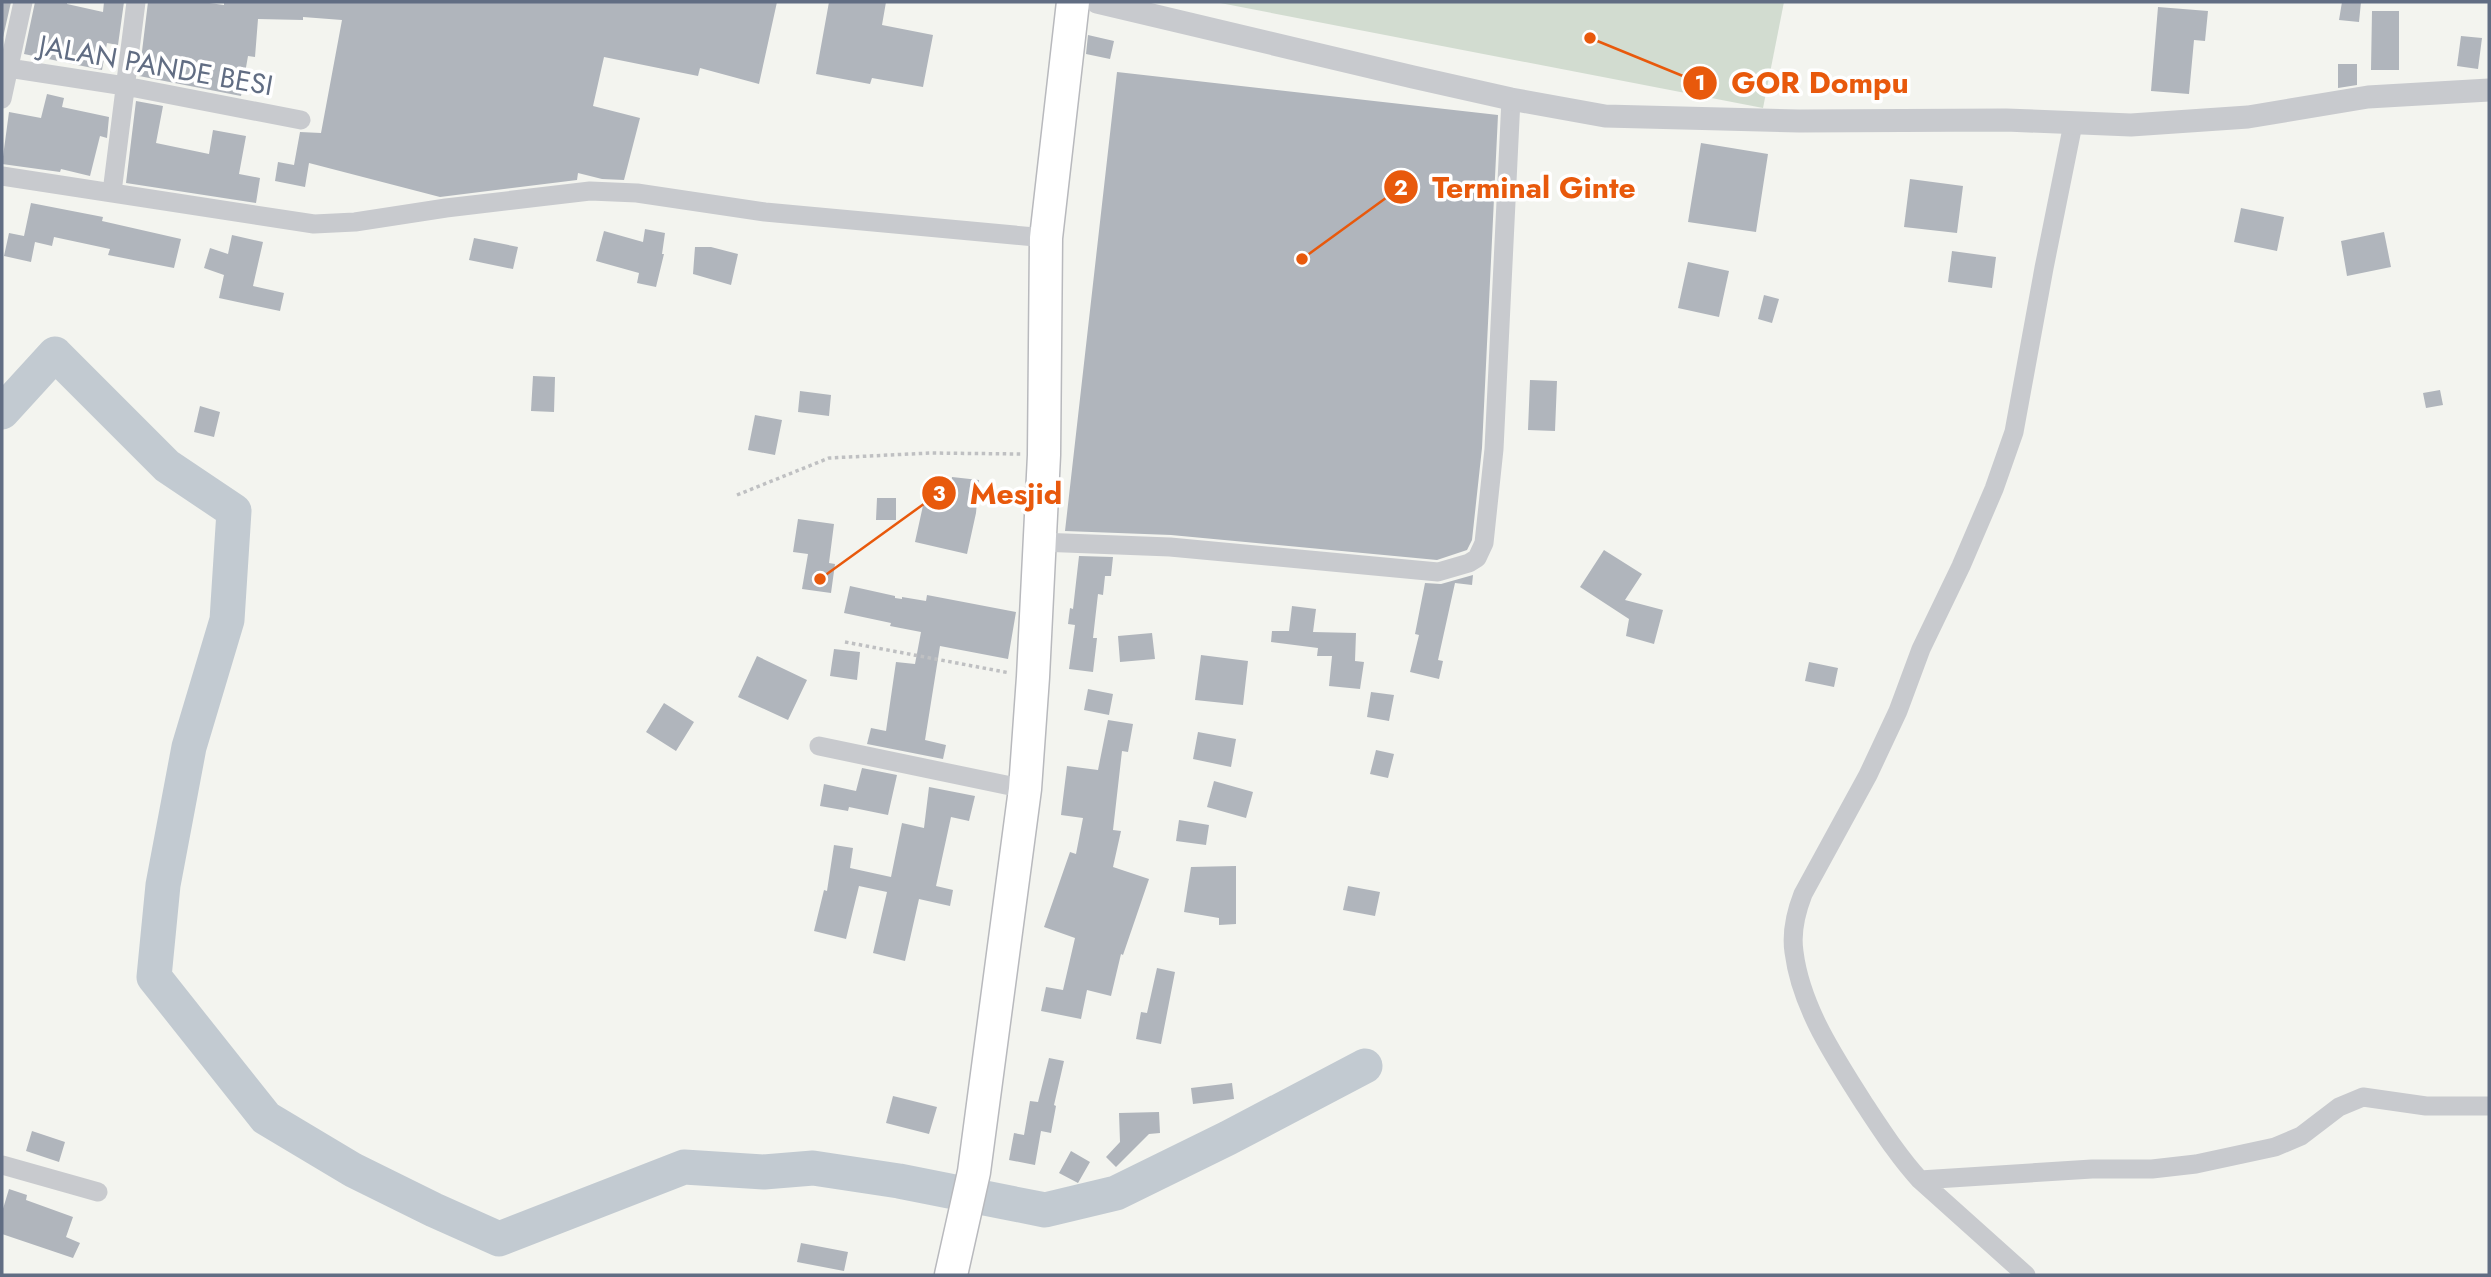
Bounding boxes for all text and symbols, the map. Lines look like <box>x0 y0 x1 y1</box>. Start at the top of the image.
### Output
street label: JALAN PANDE BESI <box>32 24 276 106</box>
callout: GOR Dompu <box>1682 57 1923 108</box>
text: GOR Dompu <box>1731 61 1909 104</box>
text: 1 <box>1695 68 1705 98</box>
callout: Terminal Ginte <box>1383 162 1650 213</box>
text: Terminal Ginte <box>1432 166 1636 209</box>
text: 2 <box>1394 173 1408 203</box>
callout: Mesjid <box>921 468 1077 519</box>
text: Mesjid <box>970 472 1062 515</box>
text: 3 <box>932 479 946 509</box>

